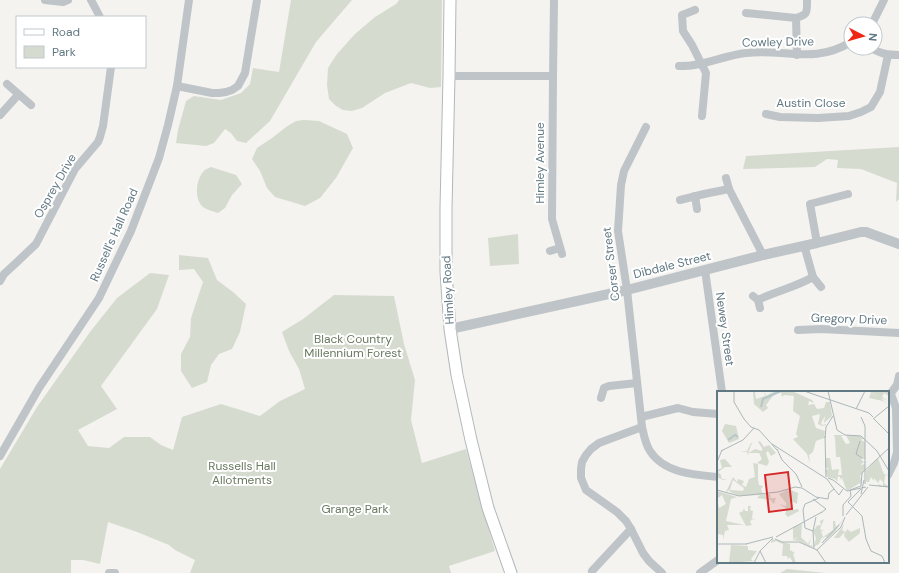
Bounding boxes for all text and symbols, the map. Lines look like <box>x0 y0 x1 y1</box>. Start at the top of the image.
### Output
legend <box>16 16 146 68</box>
north arrow <box>843 16 883 56</box>
text: Road <box>52 24 80 40</box>
text: N <box>866 32 880 42</box>
street label: Cowley Drive <box>742 33 814 51</box>
text: Park <box>52 44 76 60</box>
street label: Austin Close <box>776 95 846 111</box>
street label: Himley Avenue <box>532 122 548 204</box>
street label: Osprey Drive <box>30 151 80 221</box>
street label: Russell's Hall Road <box>86 186 142 284</box>
street label: Corser Street <box>598 226 623 302</box>
street label: Dibdale Street <box>632 248 713 282</box>
street label: Himley Road <box>438 255 458 325</box>
street label: Newey Street <box>712 291 738 367</box>
street label: Gregory Drive <box>811 310 888 328</box>
park label: Black Country Millennium Forest <box>304 331 402 361</box>
inset map <box>717 391 889 563</box>
park label: Russells Hall Allotments <box>208 458 276 488</box>
park label: Grange Park <box>321 501 389 517</box>

